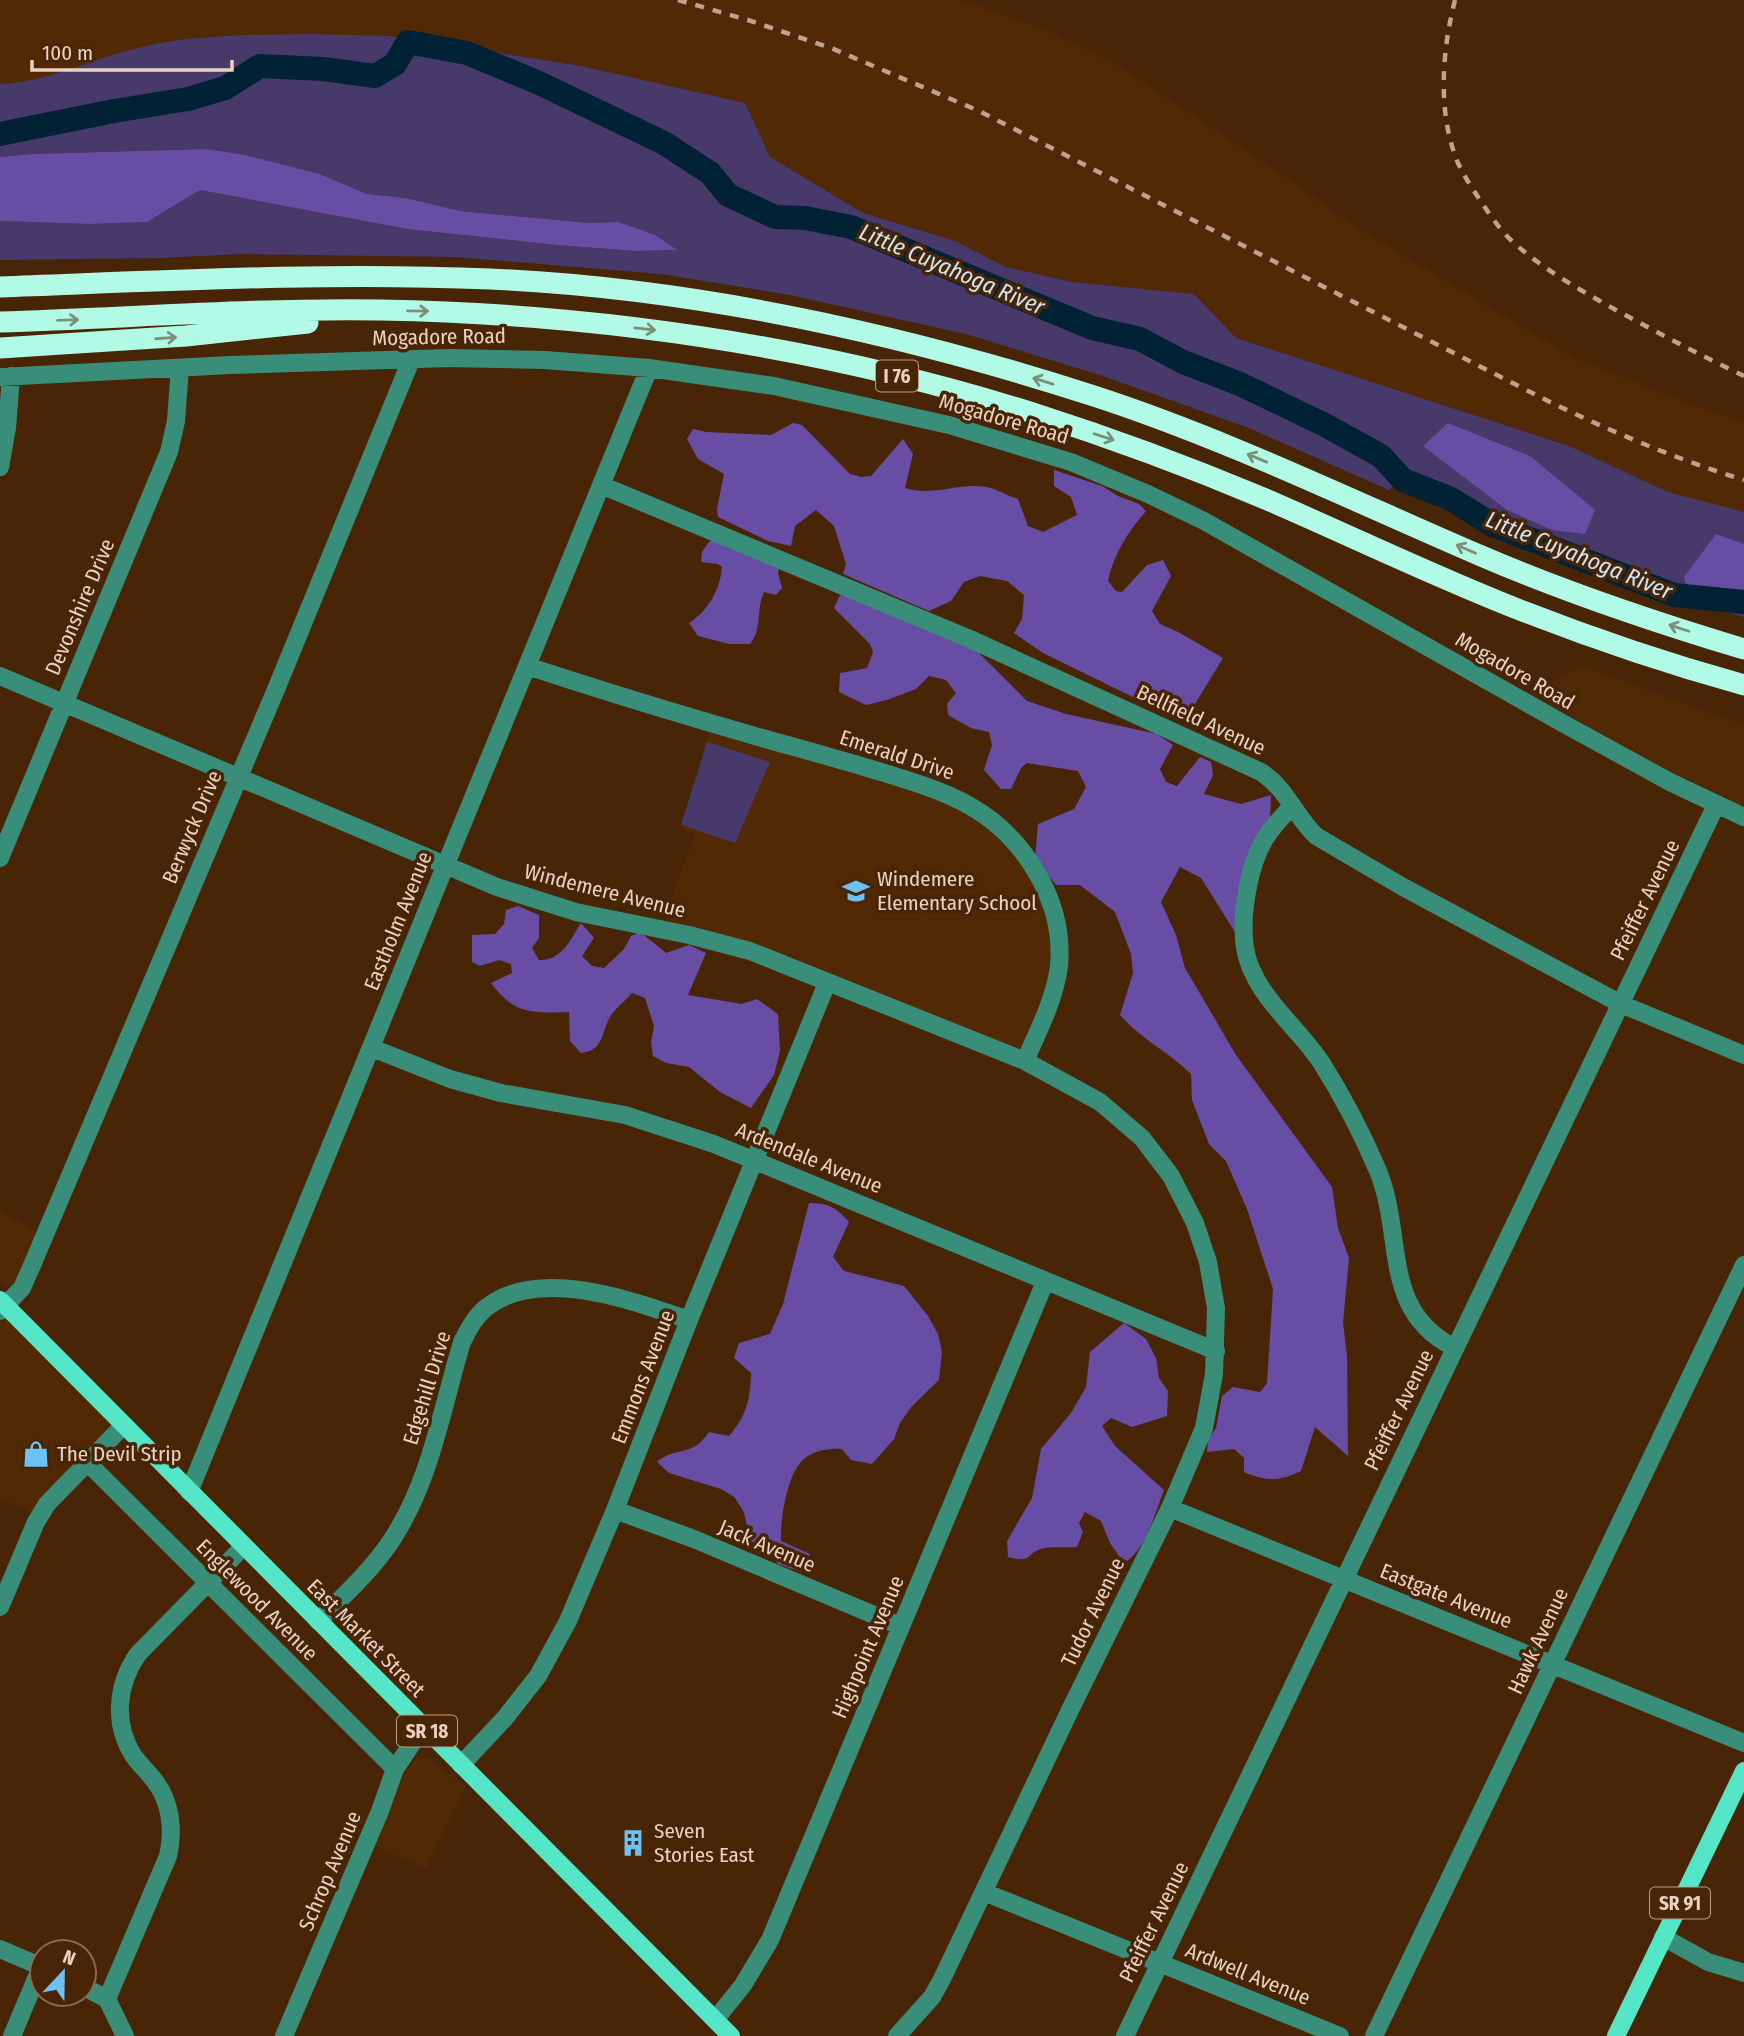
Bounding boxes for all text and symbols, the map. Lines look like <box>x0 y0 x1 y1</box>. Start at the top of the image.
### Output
scale bar <box>32 28 231 72</box>
text: 100 m <box>42 40 93 66</box>
water label: Little Cuyahoga River <box>855 217 1050 321</box>
one-way arrow <box>406 305 429 318</box>
one-way arrow <box>56 313 79 326</box>
street label: Mogadore Road <box>372 323 506 351</box>
one-way arrow <box>633 323 656 336</box>
one-way arrow <box>154 331 177 344</box>
road number: I 76 <box>876 360 918 392</box>
one-way arrow <box>1033 373 1055 386</box>
street label: Mogadore Road <box>936 388 1072 450</box>
one-way arrow <box>1093 431 1115 444</box>
one-way arrow <box>1247 451 1269 464</box>
water label: Little Cuyahoga River <box>1482 505 1677 606</box>
street label: Devonshire Drive <box>40 535 120 679</box>
one-way arrow <box>1456 542 1477 555</box>
one-way arrow <box>1668 621 1690 634</box>
street label: Mogadore Road <box>1451 626 1579 716</box>
street label: Bellfield Avenue <box>1132 679 1270 761</box>
street label: Emerald Drive <box>836 724 958 786</box>
street label: Berwyck Drive <box>157 767 227 887</box>
street label: Pfeiffer Avenue <box>1605 835 1685 965</box>
street label: Eastholm Avenue <box>358 848 438 994</box>
street label: Windemere Avenue <box>522 858 688 924</box>
place label: Windemere Elementary School <box>877 866 1037 916</box>
school or university icon: Windemere Elementary School <box>841 876 871 906</box>
street label: Ardendale Avenue <box>732 1117 886 1199</box>
street label: Emmons Avenue <box>606 1306 680 1448</box>
street label: Edgehill Drive <box>397 1328 457 1448</box>
street label: Pfeiffer Avenue <box>1359 1345 1439 1475</box>
shop icon: The Devil Strip <box>21 1439 51 1469</box>
place label: The Devil Strip <box>57 1441 182 1467</box>
street label: Jack Avenue <box>715 1514 819 1578</box>
street label: Englewood Avenue <box>191 1534 323 1666</box>
street label: Tudor Avenue <box>1056 1553 1130 1671</box>
street label: Eastgate Avenue <box>1376 1558 1516 1634</box>
street label: Highpoint Avenue <box>826 1572 910 1722</box>
street label: East Market Street <box>301 1573 431 1703</box>
street label: Hawk Avenue <box>1502 1584 1574 1698</box>
road number: SR 18 <box>397 1716 457 1746</box>
street label: Schrop Avenue <box>293 1807 367 1935</box>
place label: Seven Stories East <box>654 1818 755 1868</box>
building icon: Seven Stories East <box>618 1828 648 1858</box>
street label: Pfeiffer Avenue <box>1114 1857 1194 1987</box>
road number: SR 91 <box>1650 1887 1710 1918</box>
street label: Ardwell Avenue <box>1182 1937 1314 2011</box>
north arrow <box>28 1938 98 2008</box>
text: N <box>60 1945 79 1970</box>

